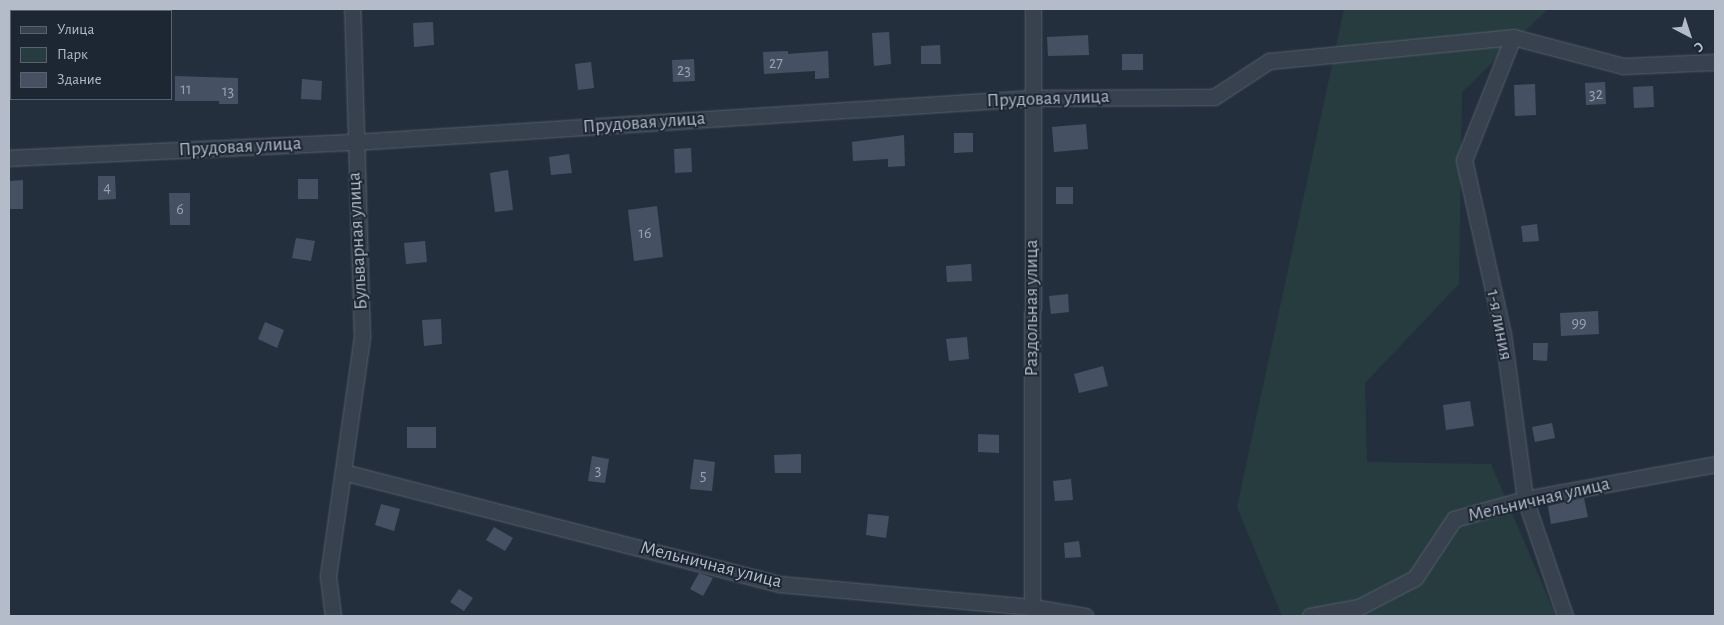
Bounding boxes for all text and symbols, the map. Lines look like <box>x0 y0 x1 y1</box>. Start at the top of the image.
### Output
legend <box>10 10 172 100</box>
north arrow <box>1664 10 1714 60</box>
text: Улица <box>57 22 94 37</box>
text: С <box>1691 39 1706 54</box>
text: Парк <box>57 47 88 62</box>
house number: 27 <box>769 53 783 73</box>
house number: 23 <box>677 60 691 80</box>
text: Здание <box>57 72 102 87</box>
house number: 11 <box>180 79 192 99</box>
house number: 13 <box>222 81 234 101</box>
house number: 32 <box>1589 84 1603 104</box>
street label: Прудовая улица <box>986 85 1110 113</box>
street label: Прудовая улица <box>582 107 706 139</box>
street label: Прудовая улица <box>178 132 302 162</box>
street label: Бульварная улица <box>343 172 373 310</box>
house number: 4 <box>103 177 111 197</box>
house number: 6 <box>176 199 184 219</box>
house number: 16 <box>638 223 652 243</box>
street label: Раздольная улица <box>1021 240 1043 376</box>
street label: 1-я линия <box>1481 288 1517 362</box>
house number: 99 <box>1571 313 1587 333</box>
house number: 3 <box>595 460 601 480</box>
house number: 5 <box>700 465 706 485</box>
street label: Мельничная улица <box>1466 473 1612 527</box>
street label: Мельничная улица <box>638 536 784 594</box>

